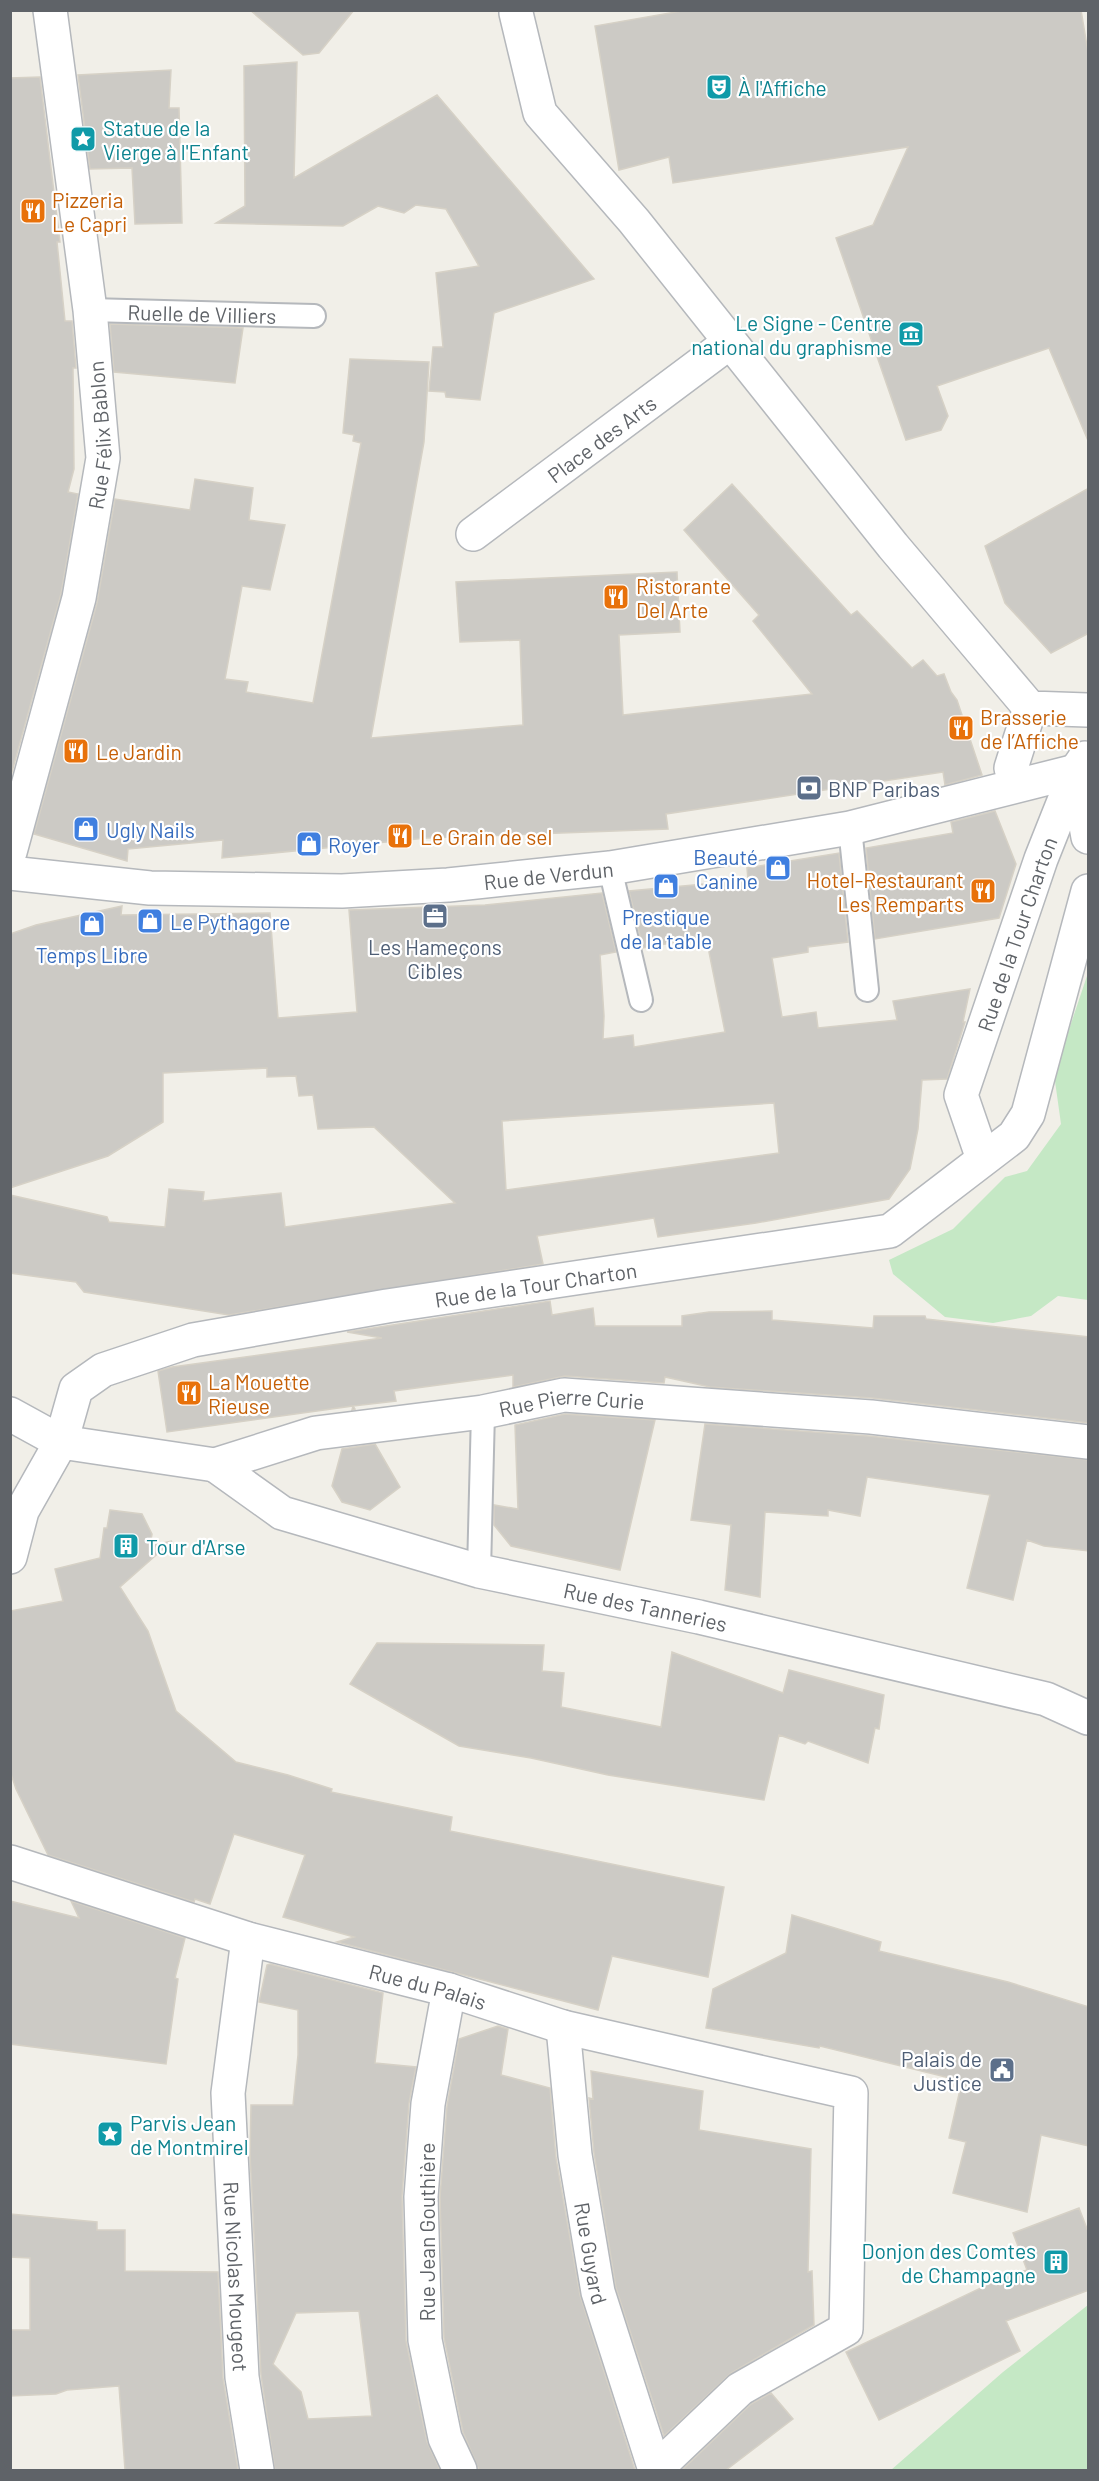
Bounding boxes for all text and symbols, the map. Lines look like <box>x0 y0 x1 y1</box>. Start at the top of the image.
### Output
theatre icon: À l'Affiche <box>704 72 734 102</box>
place label: À l'Affiche <box>738 75 827 100</box>
place label: Statue de la Vierge à l'Enfant <box>103 115 249 164</box>
place icon: Statue de la Vierge à l'Enfant <box>68 124 98 154</box>
place label: Pizzeria Le Capri <box>52 187 127 236</box>
restaurant icon: Pizzeria Le Capri <box>18 196 48 226</box>
street label: Ruelle de Villiers <box>127 299 277 327</box>
place label: Le Signe - Centre national du graphisme <box>691 310 892 359</box>
museum icon: Le Signe - Centre national du graphisme <box>896 319 926 349</box>
street label: Rue Félix Bablon <box>82 360 116 511</box>
street label: Place des Arts <box>542 389 661 487</box>
place label: Ristorante Del Arte <box>636 573 731 622</box>
restaurant icon: Ristorante Del Arte <box>601 582 631 612</box>
place label: Brasserie de l’Affiche <box>980 704 1079 753</box>
restaurant icon: Brasserie de l’Affiche <box>946 713 976 743</box>
restaurant icon: Le Jardin <box>61 736 91 766</box>
place label: Le Jardin <box>96 739 182 764</box>
bank icon: BNP Paribas <box>794 773 824 803</box>
place label: BNP Paribas <box>828 776 940 801</box>
shop icon: Ugly Nails <box>71 814 101 844</box>
place label: Ugly Nails <box>106 817 195 842</box>
restaurant icon: Le Grain de sel <box>385 821 415 851</box>
place label: Le Grain de sel <box>420 824 552 849</box>
shop icon: Royer <box>294 829 324 859</box>
place label: Royer <box>328 832 380 857</box>
street label: Rue de la Tour Charton <box>971 833 1061 1034</box>
place label: Beauté Canine <box>693 844 758 893</box>
shop icon: Beauté Canine <box>763 853 793 883</box>
street label: Rue de Verdun <box>482 855 615 894</box>
place label: Hotel-Restaurant Les Remparts <box>807 867 964 916</box>
shop icon: Prestique de la table <box>651 871 681 901</box>
restaurant icon: Hotel-Restaurant Les Remparts <box>968 876 998 906</box>
office icon: Les Hameçons Cibles <box>420 901 450 931</box>
place label: Prestique de la table <box>620 904 712 953</box>
shop icon: Le Pythagore <box>135 906 165 936</box>
shop icon: Temps Libre <box>77 909 107 939</box>
place label: Le Pythagore <box>170 909 291 934</box>
place label: Les Hameçons Cibles <box>368 934 502 983</box>
place label: Temps Libre <box>36 942 148 967</box>
street label: Rue de la Tour Charton <box>433 1256 638 1311</box>
place label: La Mouette Rieuse <box>208 1369 310 1418</box>
restaurant icon: La Mouette Rieuse <box>174 1378 204 1408</box>
street label: Rue Pierre Curie <box>496 1382 645 1421</box>
building icon: Tour d'Arse <box>111 1531 141 1561</box>
place label: Tour d'Arse <box>146 1534 246 1559</box>
street label: Rue des Tanneries <box>562 1577 730 1636</box>
street label: Rue du Palais <box>367 1958 490 2014</box>
place label: Palais de Justice <box>901 2046 982 2095</box>
public building icon: Palais de Justice <box>987 2055 1017 2085</box>
place label: Parvis Jean de Montmirel <box>130 2110 249 2159</box>
place icon: Parvis Jean de Montmirel <box>95 2119 125 2149</box>
street label: Rue Jean Gouthière <box>414 2143 439 2321</box>
street label: Rue Nicolas Mougeot <box>220 2181 254 2372</box>
street label: Rue Guyard <box>571 2200 614 2307</box>
place label: Donjon des Comtes de Champagne <box>861 2238 1036 2287</box>
building icon: Donjon des Comtes de Champagne <box>1041 2247 1071 2277</box>

